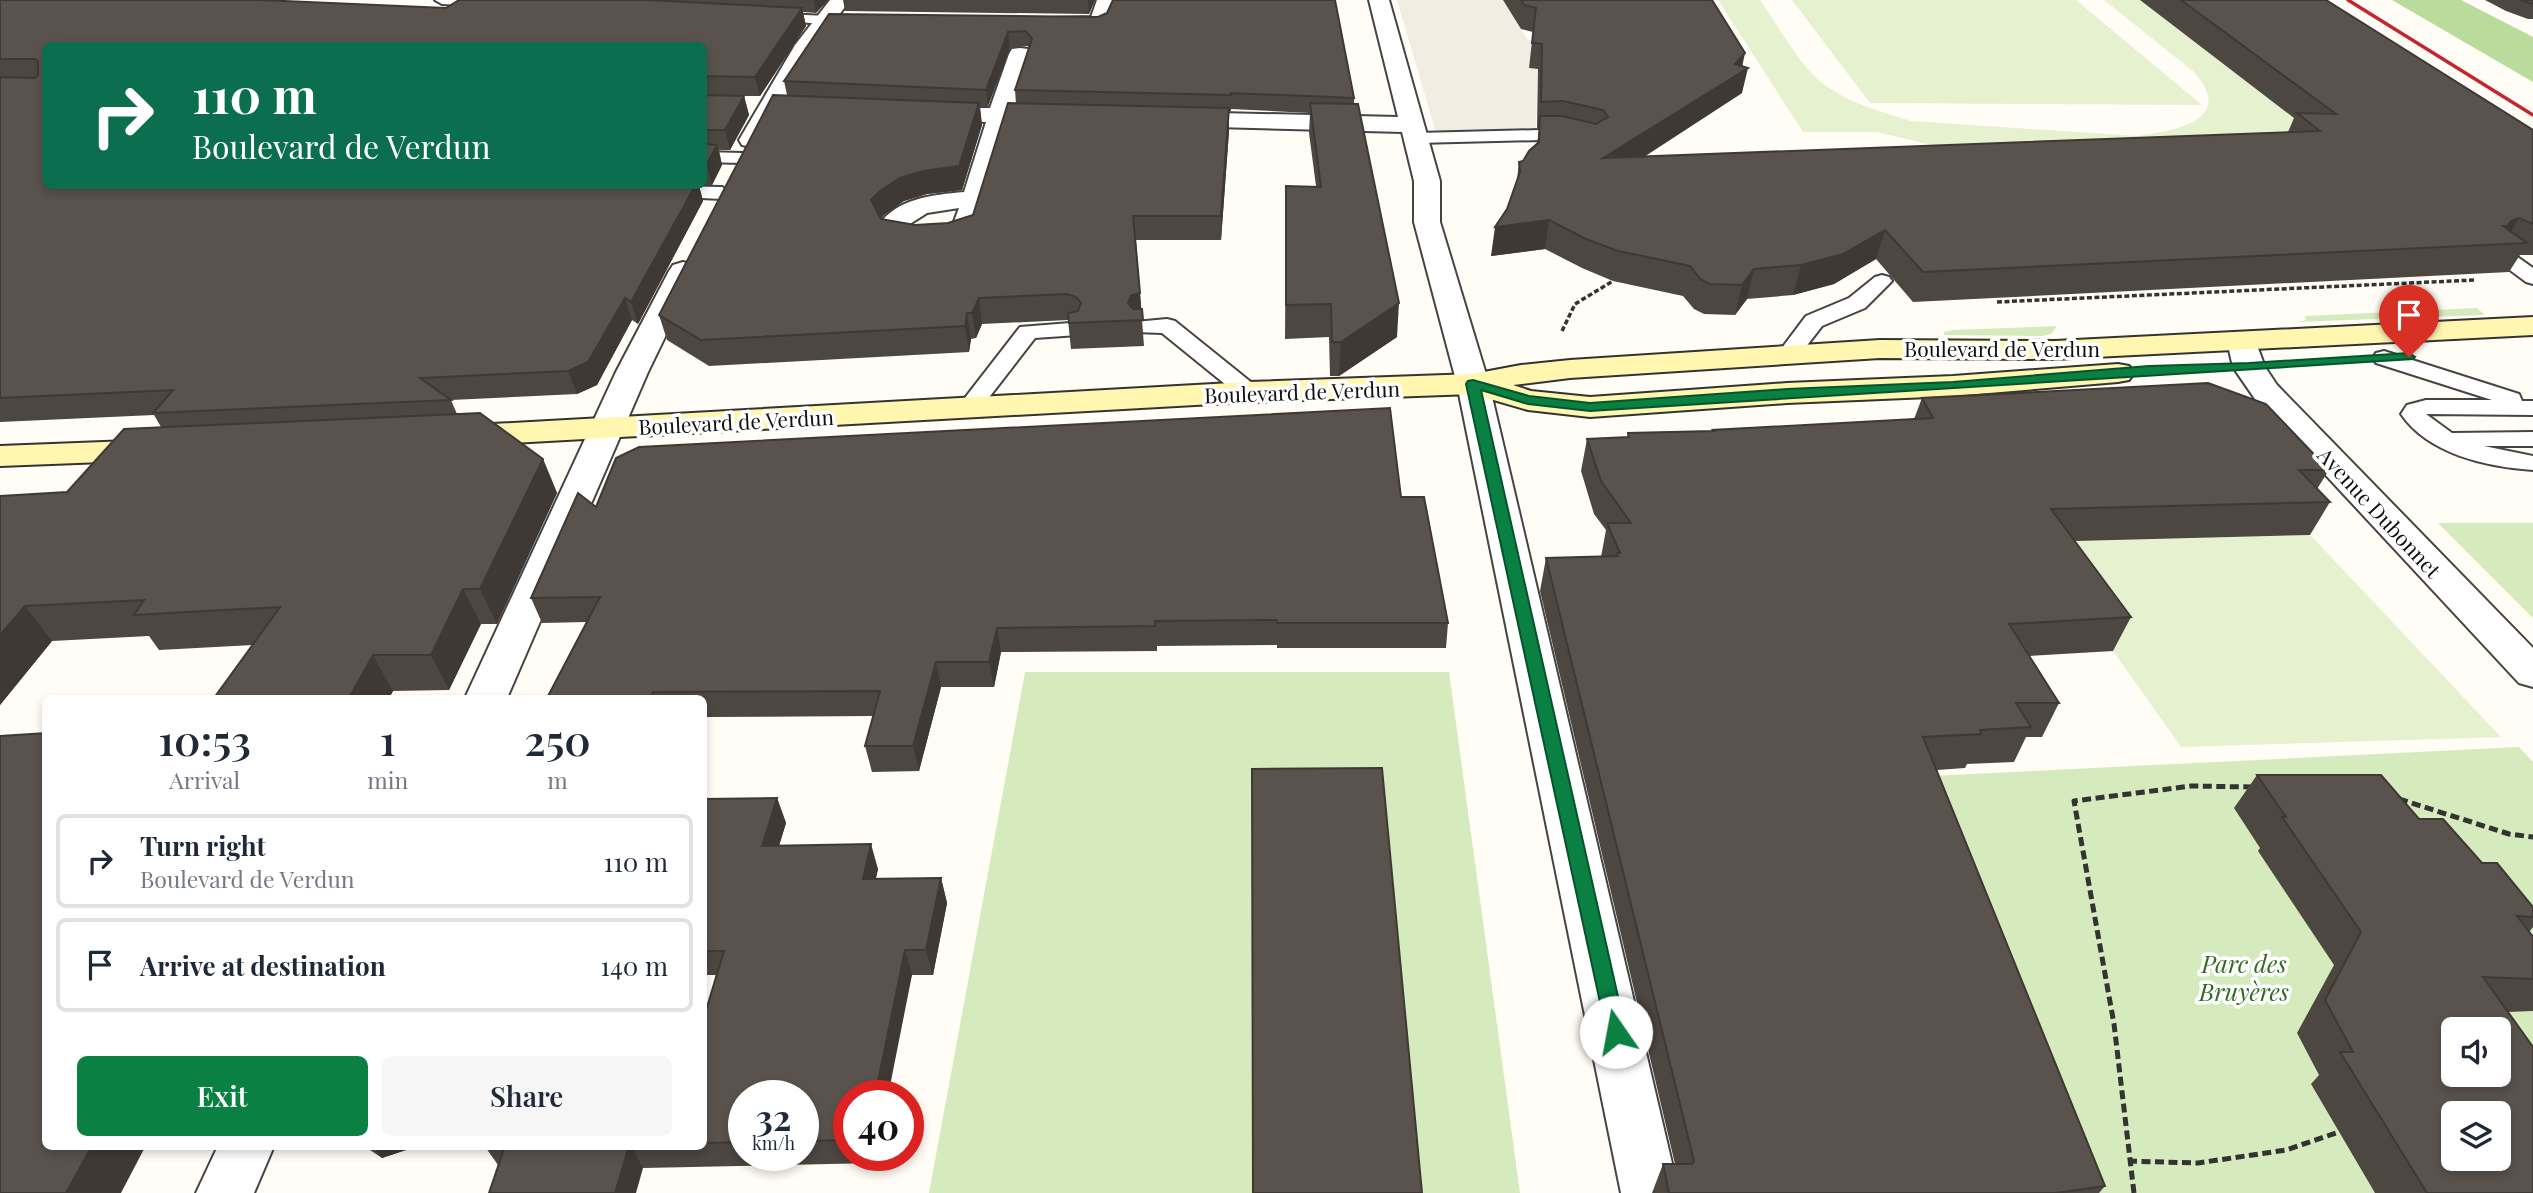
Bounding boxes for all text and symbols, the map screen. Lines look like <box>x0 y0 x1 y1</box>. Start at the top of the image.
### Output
text: 110 m <box>192 61 317 126</box>
icon: right <box>77 70 168 161</box>
text: Boulevard de Verdun <box>192 124 491 167</box>
pin <box>2379 285 2439 357</box>
icon: arrive <box>2390 296 2428 334</box>
street label: Boulevard de Verdun <box>1904 334 2100 362</box>
street label: Boulevard de Verdun <box>1204 374 1401 408</box>
street label: Boulevard de Verdun <box>637 402 835 440</box>
street label: Avenue Dubonnet <box>2312 440 2448 584</box>
text: 10:53 <box>158 711 251 767</box>
text: 1 <box>380 711 396 767</box>
text: 250 <box>524 711 591 767</box>
text: Arrival <box>169 764 240 795</box>
text: min <box>367 764 408 795</box>
text: m <box>547 764 568 795</box>
text: Turn right <box>140 828 266 863</box>
icon: right <box>81 842 119 880</box>
text: 110 m <box>604 844 668 879</box>
text: Boulevard de Verdun <box>140 863 355 894</box>
icon: arrive <box>81 946 119 984</box>
park label: Parc des Bruyères <box>2198 947 2289 1007</box>
text: Arrive at destination <box>140 948 386 983</box>
text: 140 m <box>600 948 668 983</box>
position arrow <box>1579 995 1653 1069</box>
map controls <box>2441 1017 2511 1171</box>
button: sound <box>2441 1017 2511 1087</box>
button: Exit <box>77 1056 368 1136</box>
button: Share <box>382 1056 672 1136</box>
speed limit sign: 40 <box>833 1080 924 1171</box>
text: 32 <box>756 1093 791 1140</box>
button: layers <box>2441 1101 2511 1171</box>
text: km/h <box>752 1131 795 1155</box>

